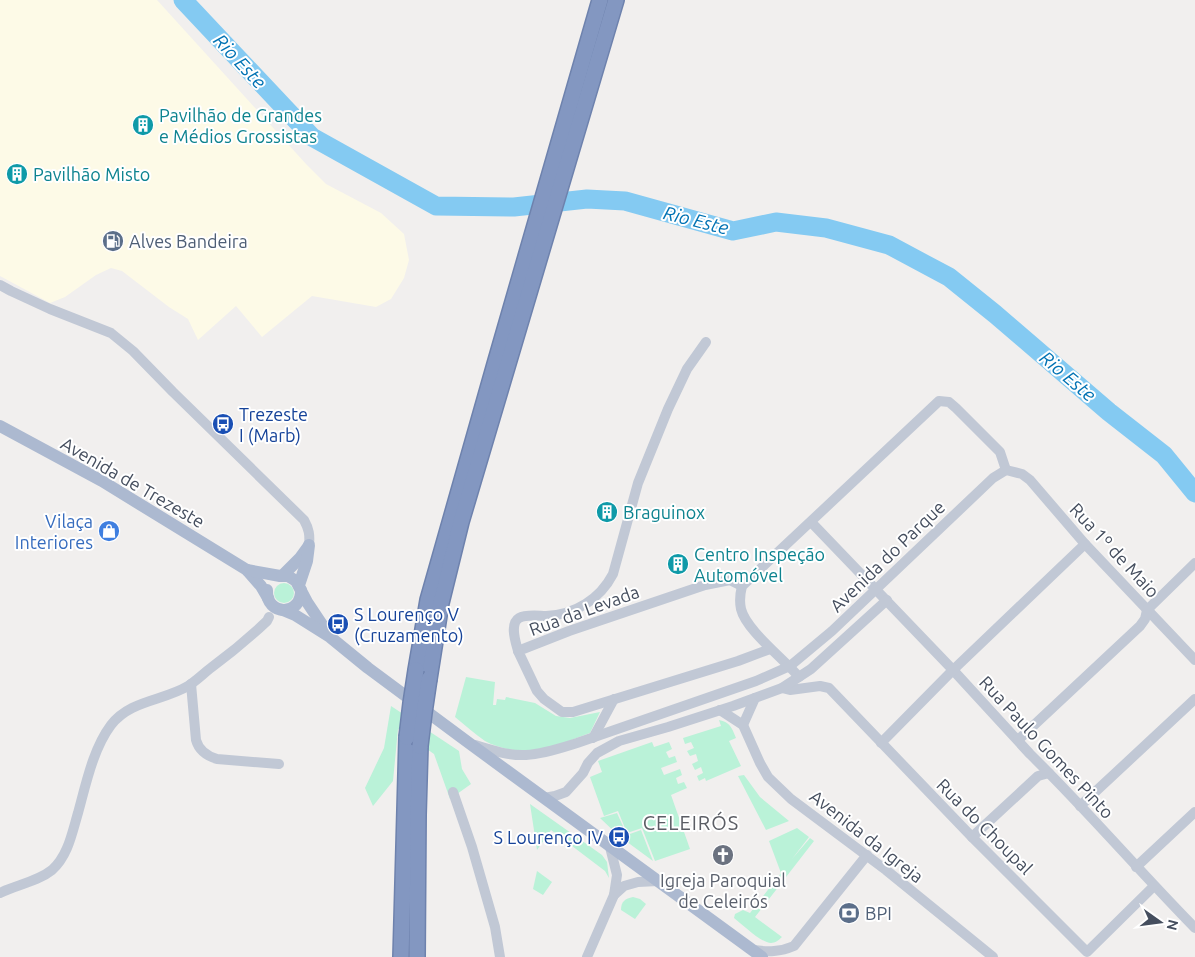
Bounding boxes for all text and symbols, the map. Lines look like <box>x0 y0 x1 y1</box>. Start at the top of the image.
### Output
water label: Rio Este <box>209 29 271 93</box>
place label: Pavilhão de Grandes e Médios Grossistas <box>159 105 322 146</box>
building icon: Pavilhão de Grandes e Médios Grossistas <box>131 113 155 137</box>
building icon: Pavilhão Misto <box>5 162 29 186</box>
place label: Pavilhão Misto <box>33 164 150 184</box>
water label: Rio Este <box>661 201 731 239</box>
fuel station icon: Alves Bandeira <box>101 229 125 253</box>
place label: Alves Bandeira <box>129 231 248 251</box>
water label: Rio Este <box>1036 346 1101 406</box>
place label: Trezeste I (Marb) <box>239 404 308 446</box>
bus stop icon: Trezeste I (Marb) <box>211 412 235 436</box>
street label: Avenida de Trezeste <box>58 433 208 531</box>
street label: Avenida do Parque <box>826 496 948 616</box>
street label: Rua 1º de Maio <box>1066 499 1164 601</box>
building icon: Braguinox <box>595 500 619 524</box>
place label: Braguinox <box>623 502 705 522</box>
place label: Vilaça Interiores <box>15 511 93 552</box>
shop icon: Vilaça Interiores <box>97 519 121 543</box>
place label: Centro Inspeção Automóvel <box>694 544 825 585</box>
building icon: Centro Inspeção Automóvel <box>666 552 690 576</box>
street label: Rua da Levada <box>526 581 642 639</box>
place label: S Lourenço V (Cruzamento) <box>354 604 464 646</box>
bus stop icon: S Lourenço V (Cruzamento) <box>326 612 350 636</box>
street label: Rua Paulo Gomes Pinto <box>976 672 1118 822</box>
street label: Rua do Choupal <box>933 774 1037 878</box>
street label: Avenida da Igreja <box>806 786 928 886</box>
district label: CELEIRÓS <box>643 811 739 834</box>
bus stop icon: S Lourenço IV <box>607 825 631 849</box>
place label: S Lourenço IV <box>493 827 604 847</box>
church icon: Igreja Paroquial de Celeirós <box>711 843 735 867</box>
place label: Igreja Paroquial de Celeirós <box>660 870 786 911</box>
north arrow <box>1135 897 1185 947</box>
bank icon: BPI <box>837 901 861 925</box>
place label: BPI <box>865 903 892 923</box>
text: N <box>1164 918 1182 932</box>

